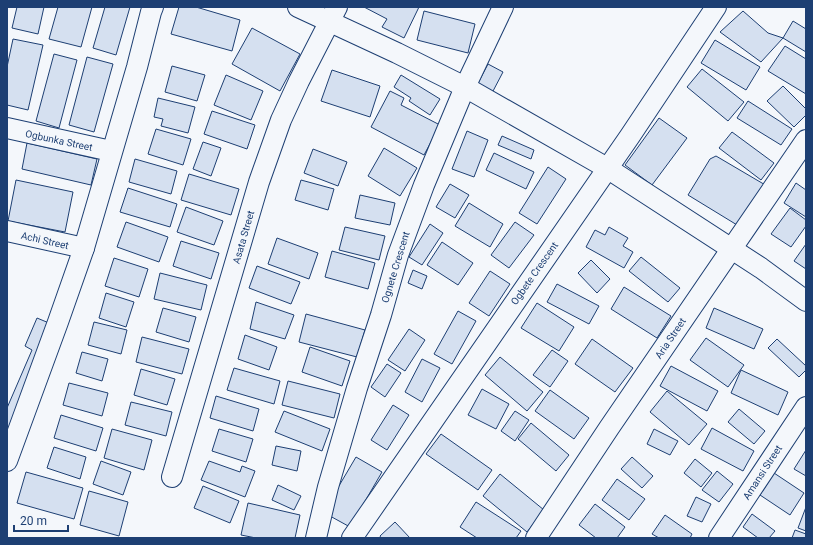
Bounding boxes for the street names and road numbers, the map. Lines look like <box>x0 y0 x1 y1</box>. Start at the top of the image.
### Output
street label: Ogbunka Street <box>24 128 94 153</box>
street label: Asata Street <box>231 209 256 265</box>
street label: Achi Street <box>20 230 70 251</box>
street label: Ognete Crescent <box>379 230 412 304</box>
street label: Ogbete Crescent <box>509 240 560 307</box>
street label: Aria Street <box>653 316 688 361</box>
street label: Amansi Street <box>741 443 784 502</box>

